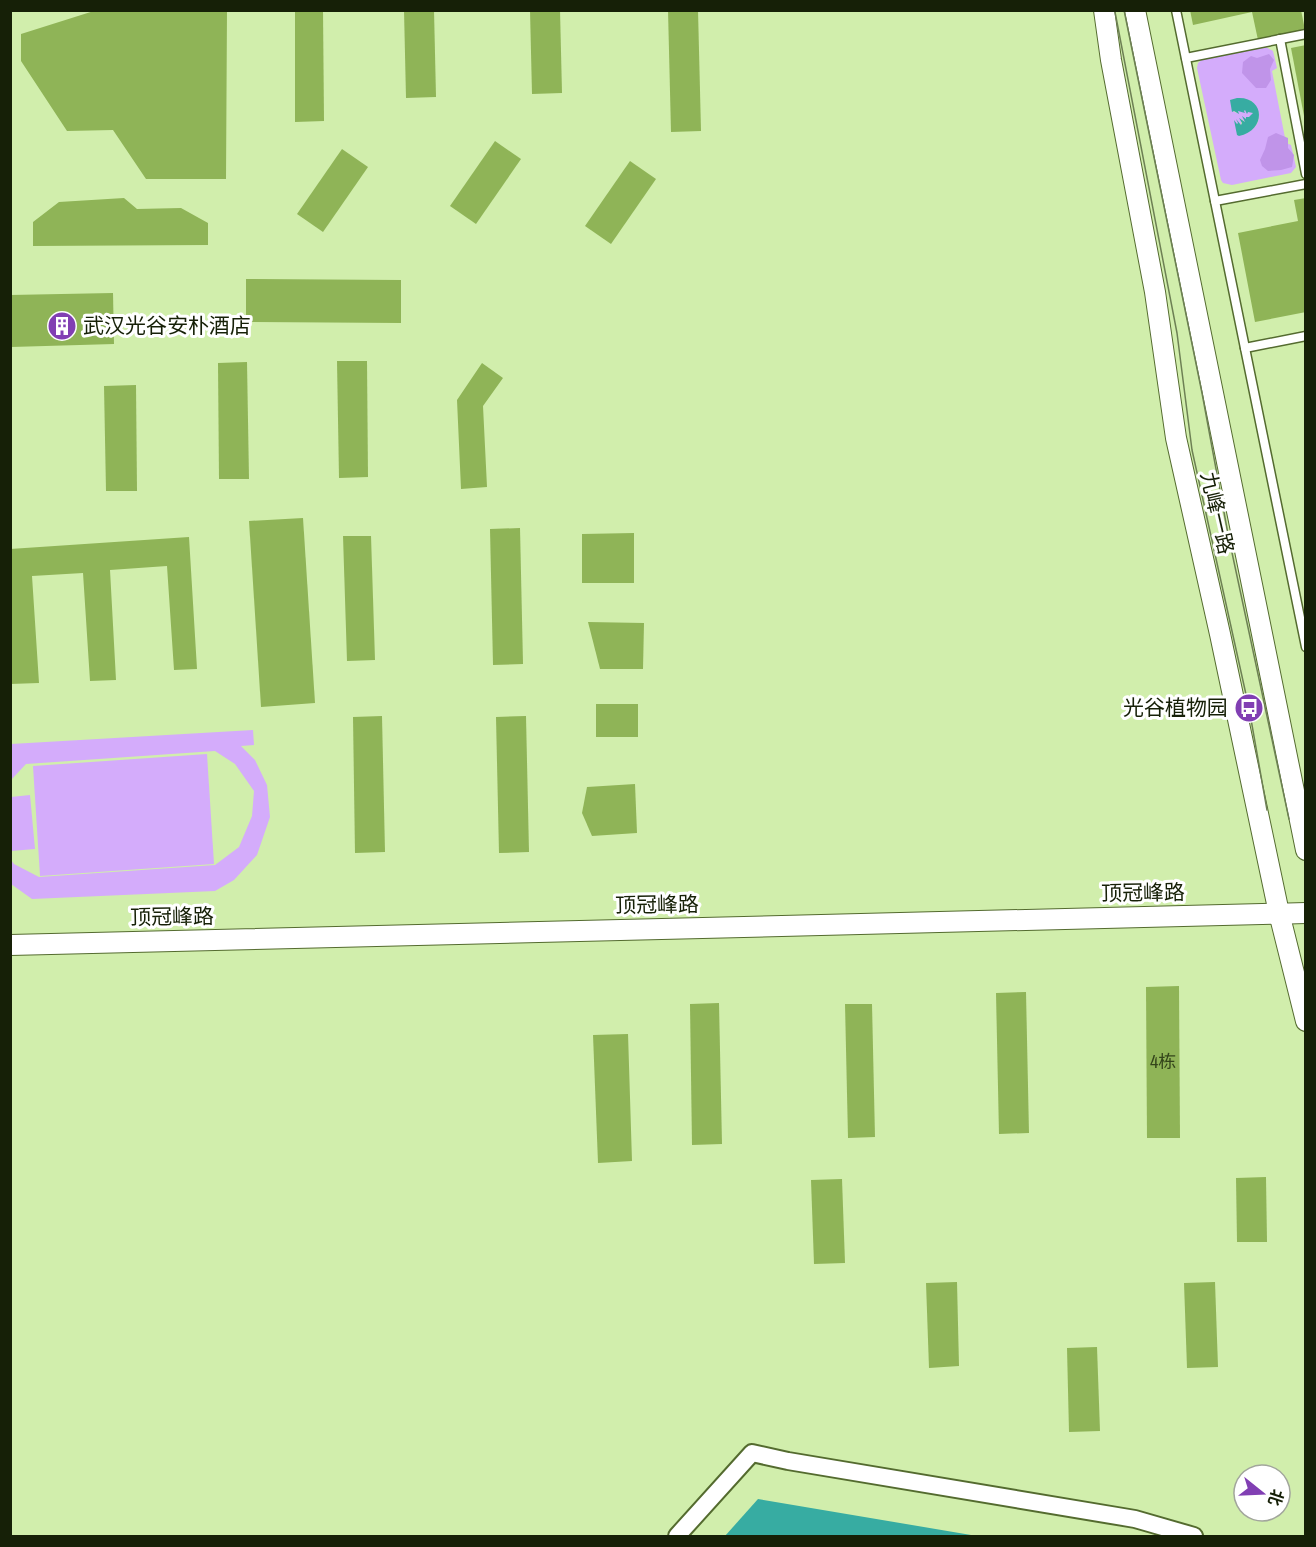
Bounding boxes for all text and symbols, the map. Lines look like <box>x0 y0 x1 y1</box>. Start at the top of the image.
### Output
building icon: 武汉光谷安朴酒店 <box>46 310 78 342</box>
place label: 武汉光谷安朴酒店 <box>83 311 251 340</box>
street label: 九峰一路 <box>1194 469 1241 557</box>
bus stop icon: 光谷植物园 <box>1233 692 1265 724</box>
place label: 光谷植物园 <box>1123 693 1228 722</box>
street label: 顶冠峰路 <box>1101 877 1185 908</box>
street label: 顶冠峰路 <box>615 889 699 920</box>
street label: 顶冠峰路 <box>130 901 214 932</box>
house number: 4栋 <box>1150 1049 1176 1074</box>
north arrow <box>1232 1463 1292 1523</box>
text: 北 <box>1263 1487 1289 1509</box>

